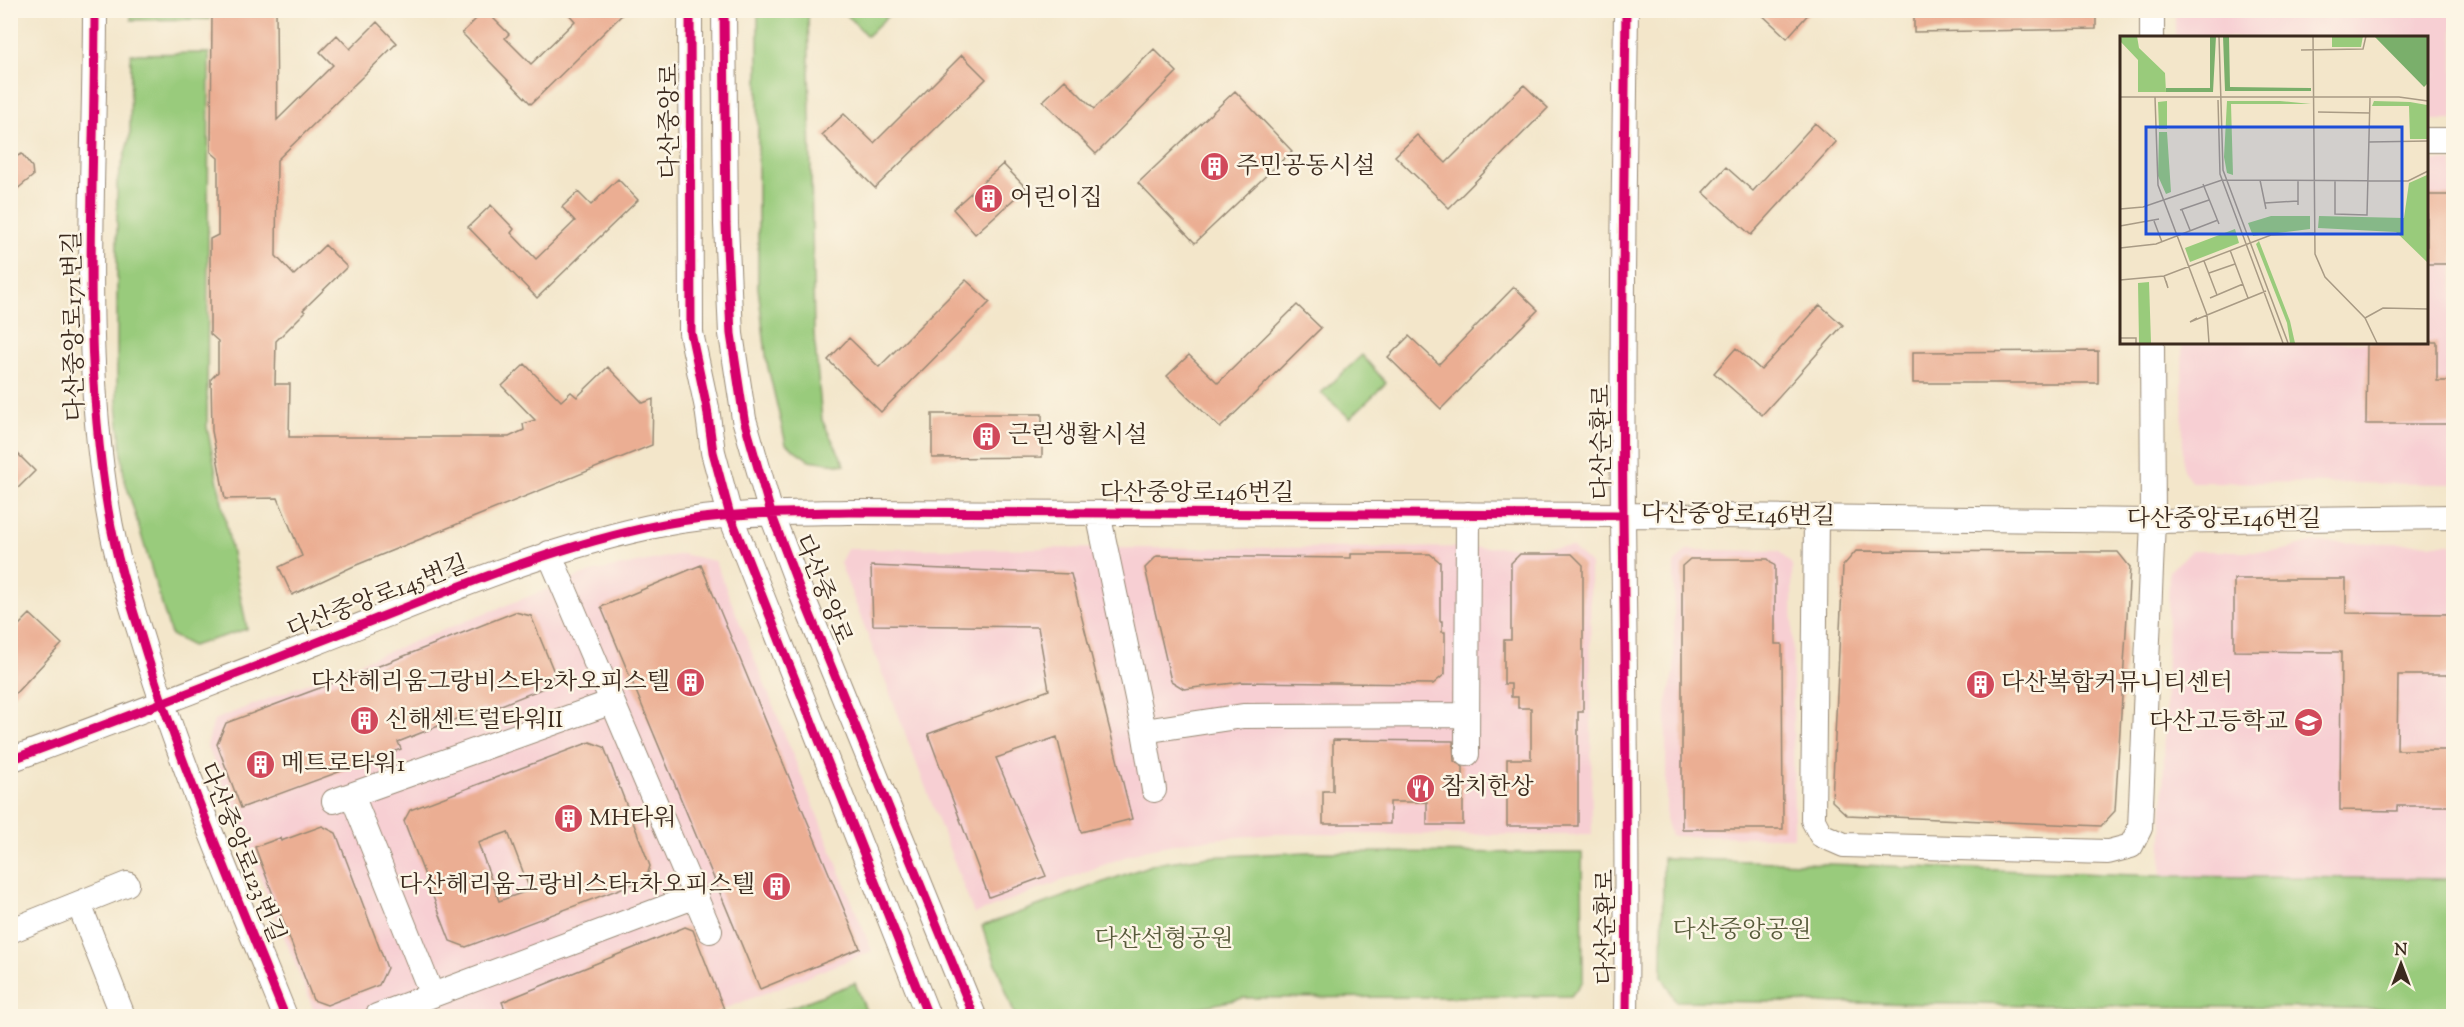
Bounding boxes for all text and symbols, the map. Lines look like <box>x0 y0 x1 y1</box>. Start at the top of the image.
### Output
inset map <box>2120 36 2428 344</box>
street label: 다산중앙로 <box>654 63 688 179</box>
place label: 주민공동시설 <box>1236 150 1375 184</box>
building icon: 주민공동시설 <box>1199 151 1231 183</box>
place label: 어린이집 <box>1010 182 1103 216</box>
building icon: 어린이집 <box>973 183 1005 215</box>
street label: 다산중앙로171번길 <box>56 230 94 422</box>
street label: 다산순환로 <box>1586 384 1620 500</box>
place label: 근린생활시설 <box>1008 419 1147 453</box>
building icon: 근린생활시설 <box>971 420 1003 452</box>
street label: 다산중앙로146번길 <box>1100 477 1294 511</box>
street label: 다산중앙로146번길 <box>1641 497 1835 535</box>
street label: 다산중앙로146번길 <box>2127 503 2321 537</box>
street label: 다산중앙로 <box>785 530 859 650</box>
street label: 다산중앙로145번길 <box>283 548 473 648</box>
place label: 다산헤리움그랑비스타2차오피스텔 <box>311 666 670 700</box>
building icon: 다산헤리움그랑비스타2차오피스텔 <box>675 667 707 699</box>
place label: 다산복합커뮤니티센터 <box>2001 667 2233 701</box>
building icon: 다산복합커뮤니티센터 <box>1964 668 1996 700</box>
place label: 신해센트럴타워II <box>385 704 563 738</box>
building icon: 신해센트럴타워II <box>348 705 380 737</box>
place label: 다산고등학교 <box>2149 706 2288 740</box>
school or university icon: 다산고등학교 <box>2293 707 2325 739</box>
place label: 메트로타워1 <box>281 748 405 782</box>
building icon: 메트로타워1 <box>244 749 276 781</box>
street label: 다산중앙로123번길 <box>189 758 293 948</box>
place label: 참치한상 <box>1441 771 1535 805</box>
restaurant icon: 참치한상 <box>1404 772 1436 804</box>
place label: MH타워 <box>589 802 676 836</box>
building icon: MH타워 <box>552 803 584 835</box>
place label: 다산헤리움그랑비스타1차오피스텔 <box>399 869 755 903</box>
street label: 다산순환로 <box>1590 869 1624 985</box>
building icon: 다산헤리움그랑비스타1차오피스텔 <box>760 870 792 902</box>
park label: 다산중앙공원 <box>1672 914 1812 948</box>
park label: 다산선형공원 <box>1094 923 1234 957</box>
north arrow <box>2371 934 2431 994</box>
text: N <box>2395 940 2408 963</box>

